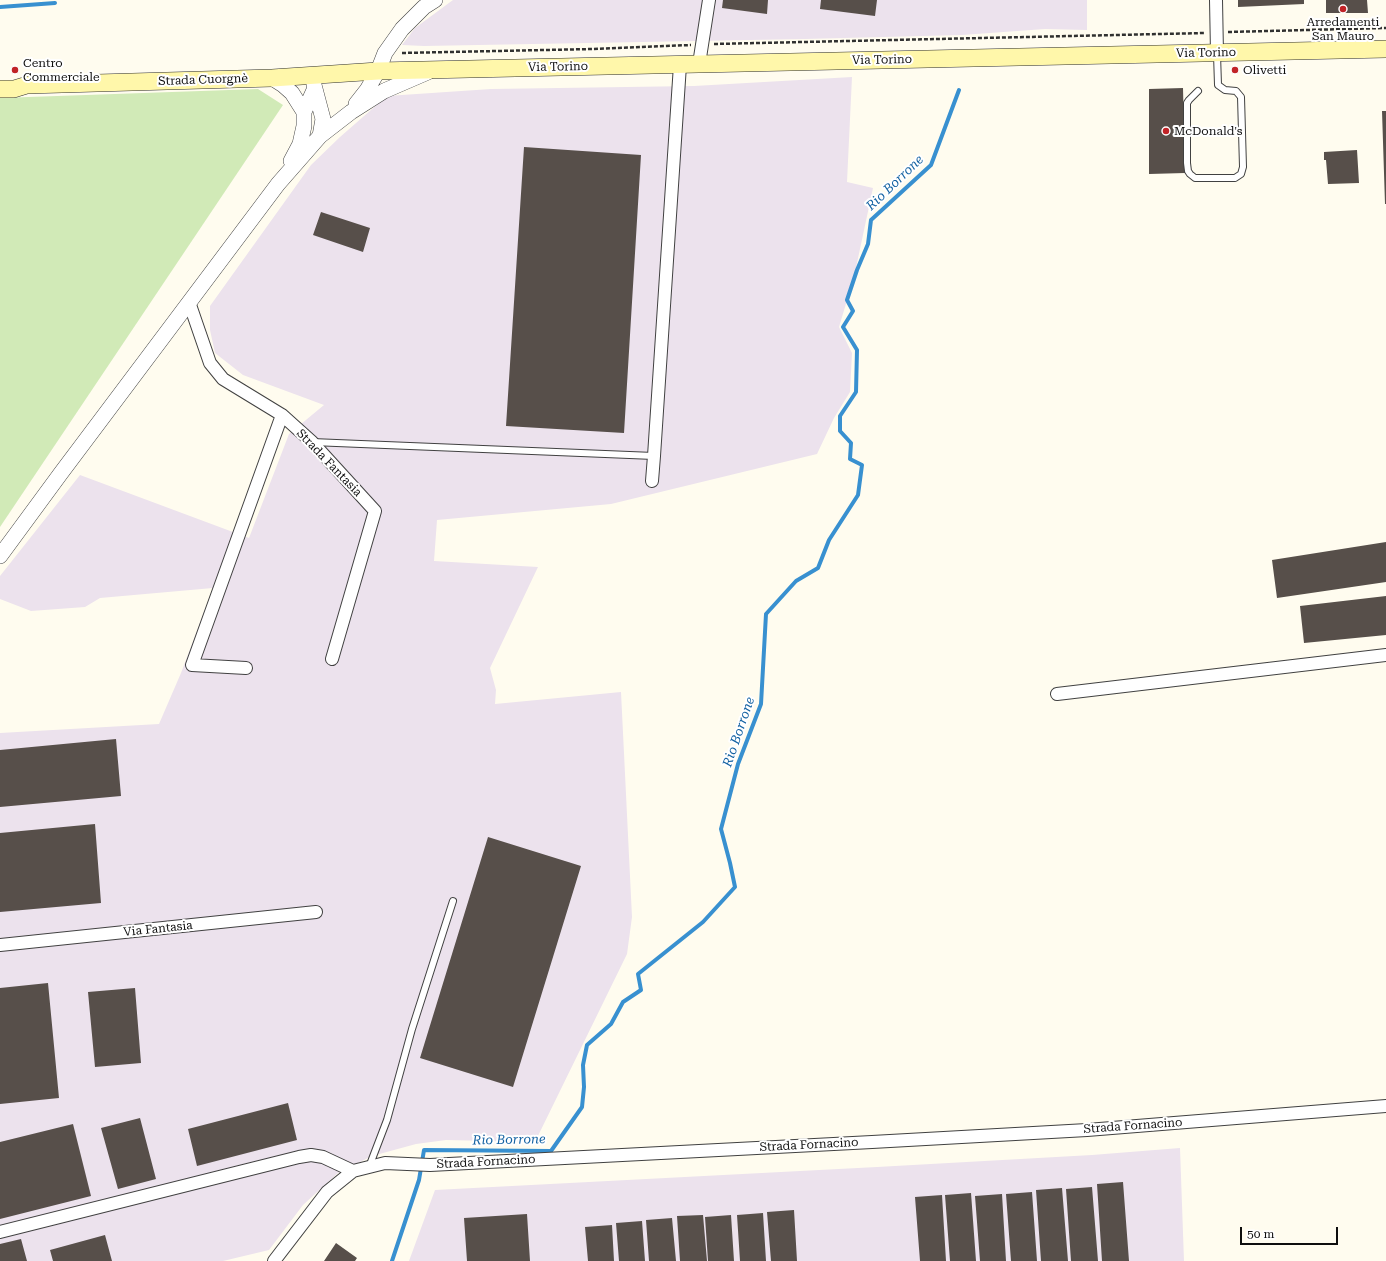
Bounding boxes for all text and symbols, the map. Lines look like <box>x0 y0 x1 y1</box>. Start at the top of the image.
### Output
marker: Arredamenti San Mauro <box>1338 4 1348 14</box>
place label: Arredamenti San Mauro <box>1307 15 1379 43</box>
street label: Via Torino <box>1176 45 1236 61</box>
street label: Via Torino <box>852 52 912 68</box>
place label: Centro Commerciale <box>23 56 100 84</box>
street label: Via Torino <box>528 59 588 75</box>
place label: Olivetti <box>1243 63 1286 77</box>
marker: Centro Commerciale <box>10 65 20 75</box>
marker: Olivetti <box>1230 65 1240 75</box>
street label: Strada Cuorgnè <box>158 71 248 89</box>
place label: McDonald's <box>1174 124 1242 138</box>
marker: McDonald's <box>1161 126 1171 136</box>
water label: Rio Borrone <box>863 152 927 214</box>
street label: Strada Fantasia <box>293 426 365 500</box>
water label: Rio Borrone <box>720 695 758 769</box>
street label: Via Fantasia <box>123 918 193 940</box>
street label: Strada Fornacino <box>1083 1115 1183 1137</box>
water label: Rio Borrone <box>472 1132 546 1148</box>
street label: Strada Fornacino <box>759 1135 859 1155</box>
street label: Strada Fornacino <box>436 1152 536 1172</box>
scale bar <box>1242 1219 1340 1245</box>
text: 50 m <box>1247 1227 1274 1241</box>

